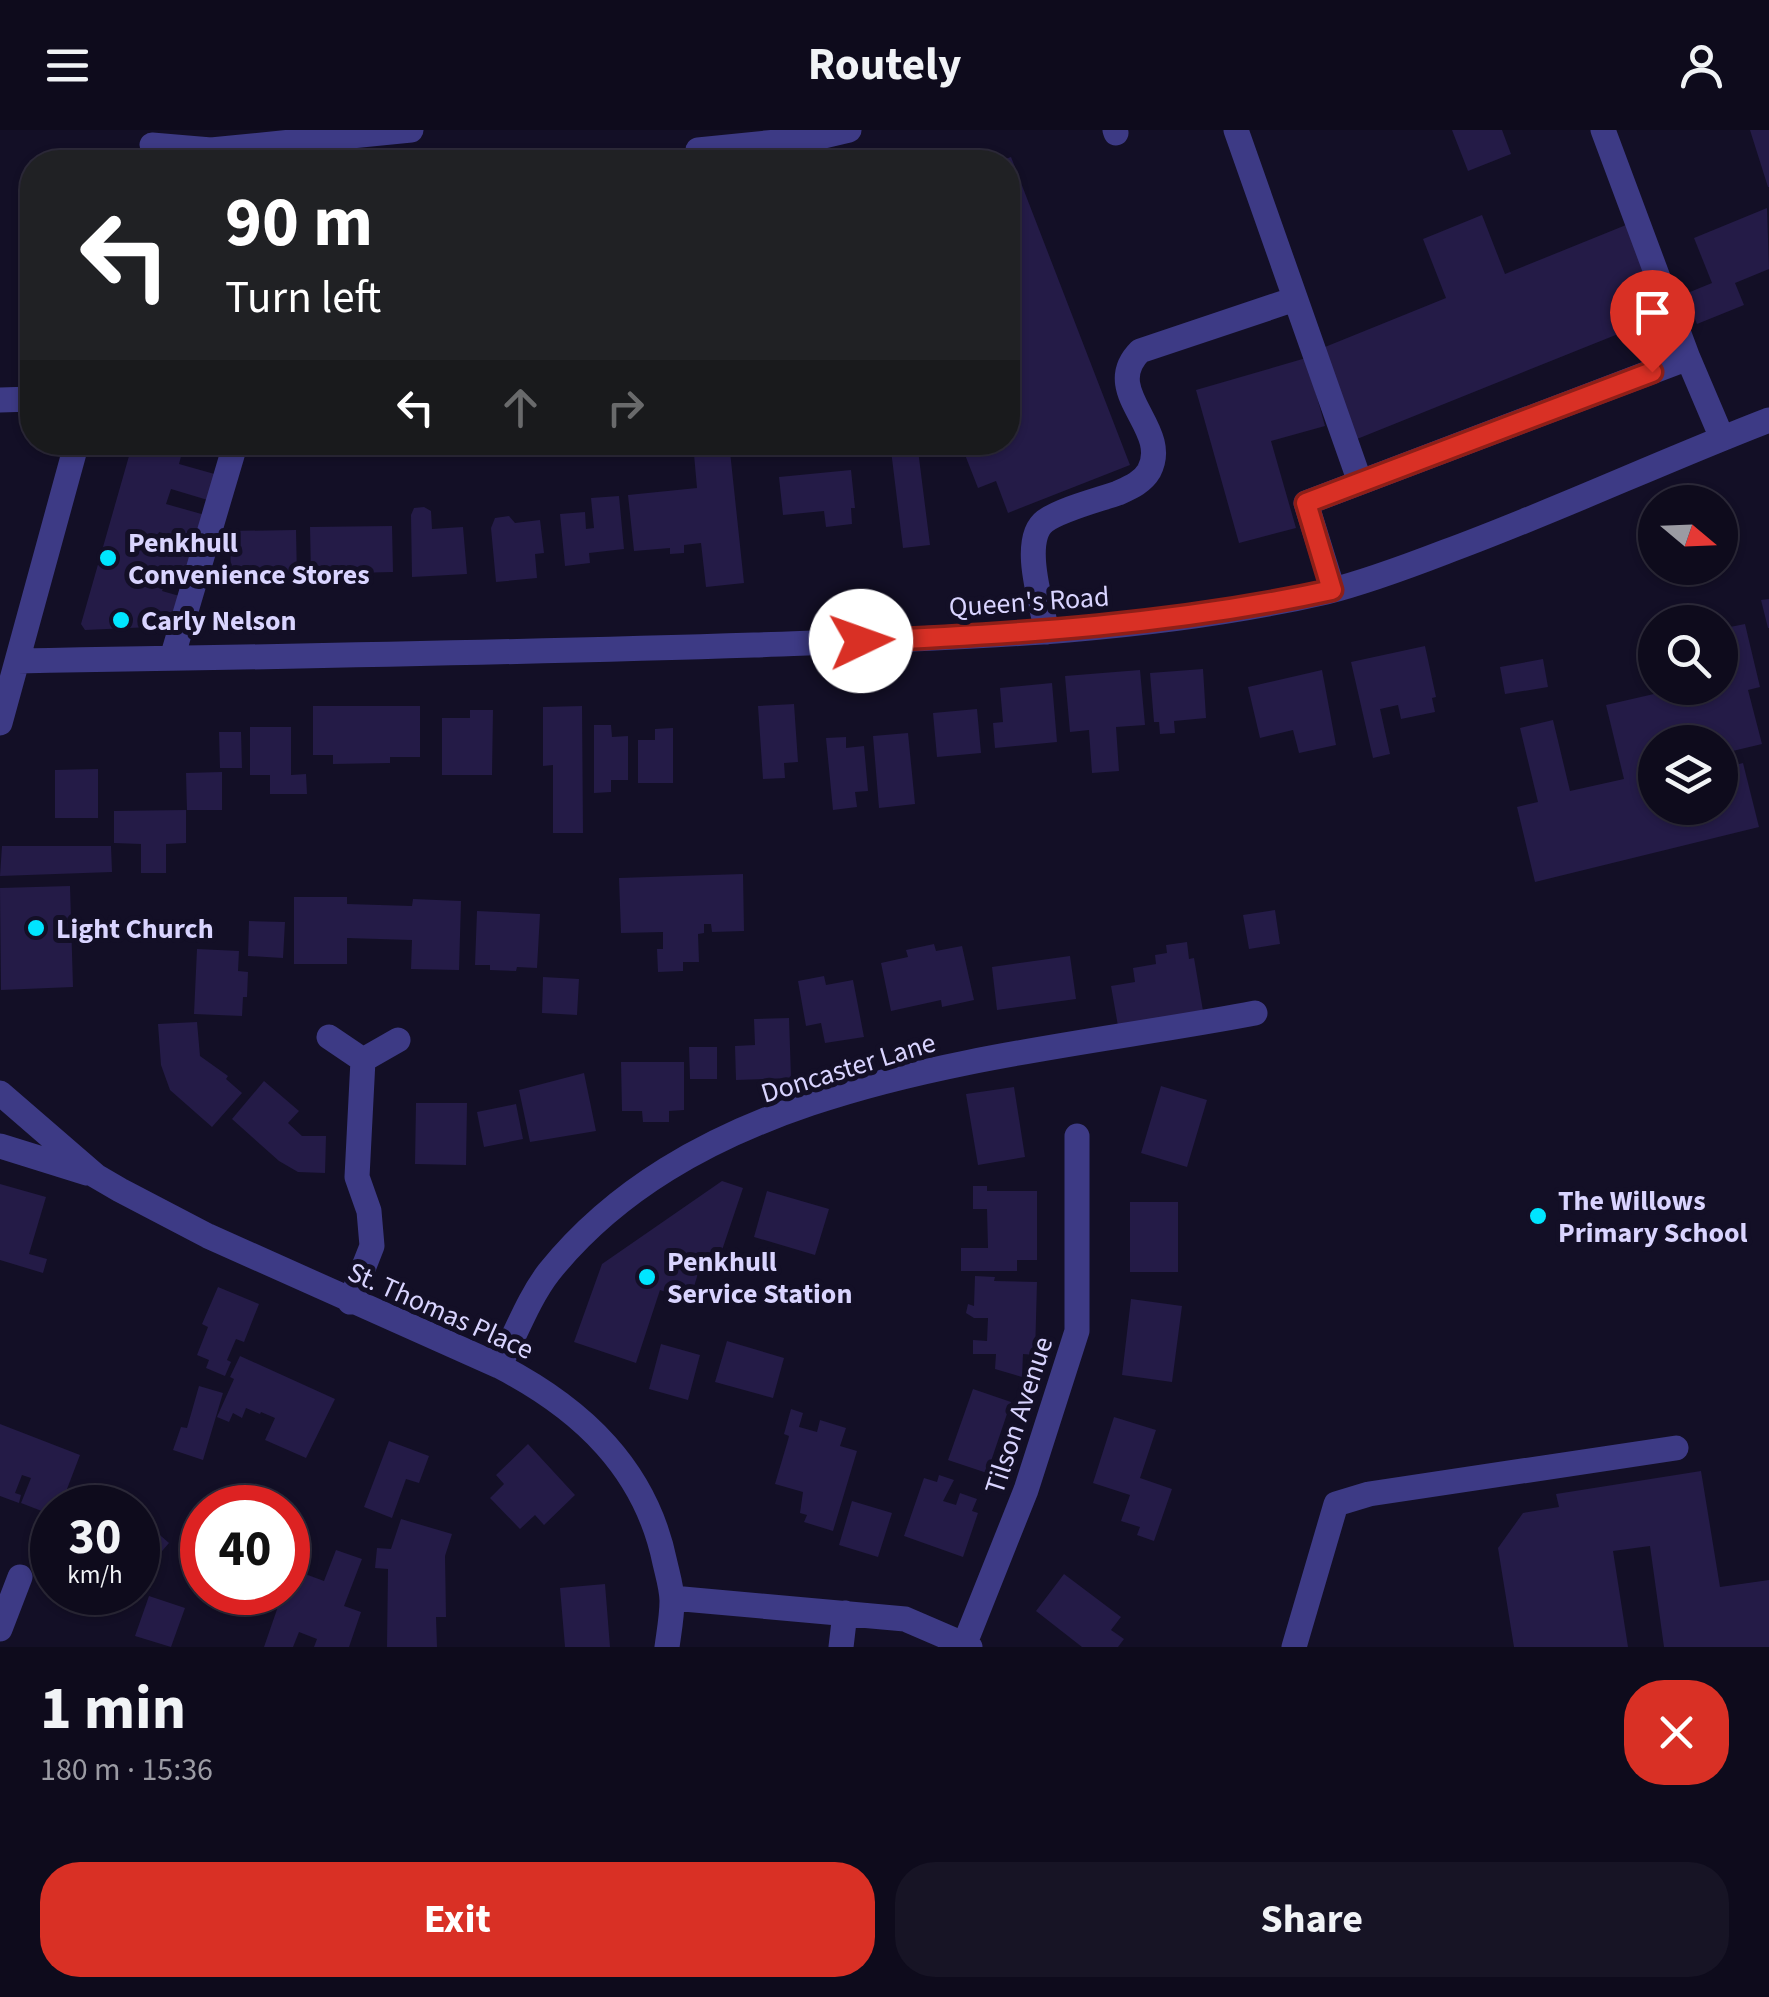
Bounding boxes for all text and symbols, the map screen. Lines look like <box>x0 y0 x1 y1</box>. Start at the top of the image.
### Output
text: Routely <box>808 33 961 97</box>
icon: menu <box>40 38 95 93</box>
icon: person <box>1674 38 1729 93</box>
text: 90 m <box>225 173 373 273</box>
icon: left <box>60 190 190 320</box>
text: Turn left <box>225 266 381 330</box>
pin <box>1610 270 1695 373</box>
icon: arrive <box>1625 285 1680 340</box>
icon: left <box>388 380 443 435</box>
icon: ahead <box>493 380 548 435</box>
icon: right <box>598 380 653 435</box>
north arrow <box>1638 485 1738 585</box>
map controls <box>1638 485 1738 825</box>
place label: Penkhull Convenience Stores <box>128 523 370 595</box>
marker: Penkhull Convenience Stores <box>97 547 119 569</box>
street label: Queen's Road <box>947 576 1111 628</box>
position arrow <box>809 589 913 693</box>
place label: Carly Nelson <box>141 601 297 641</box>
button: search <box>1638 605 1738 705</box>
marker: Carly Nelson <box>110 609 132 631</box>
button: layers <box>1638 725 1738 825</box>
place label: Light Church <box>56 909 214 949</box>
marker: Light Church <box>25 917 47 939</box>
street label: Doncaster Lane <box>756 1022 941 1113</box>
place label: The Willows Primary School <box>1558 1181 1748 1253</box>
marker: The Willows Primary School <box>1527 1205 1549 1227</box>
place label: Penkhull Service Station <box>667 1242 852 1314</box>
street label: St. Thomas Place <box>341 1252 540 1370</box>
marker: Penkhull Service Station <box>636 1266 658 1288</box>
street label: Tilson Avenue <box>975 1332 1063 1499</box>
speed limit sign: 40 <box>180 1485 310 1615</box>
text: 30 <box>69 1502 121 1573</box>
text: km/h <box>67 1557 123 1593</box>
text: 1 min <box>40 1667 186 1752</box>
button: close <box>1624 1680 1729 1785</box>
text: 180 m · 15:36 <box>40 1747 213 1793</box>
button: Exit <box>40 1862 875 1977</box>
button: Share <box>895 1862 1729 1977</box>

